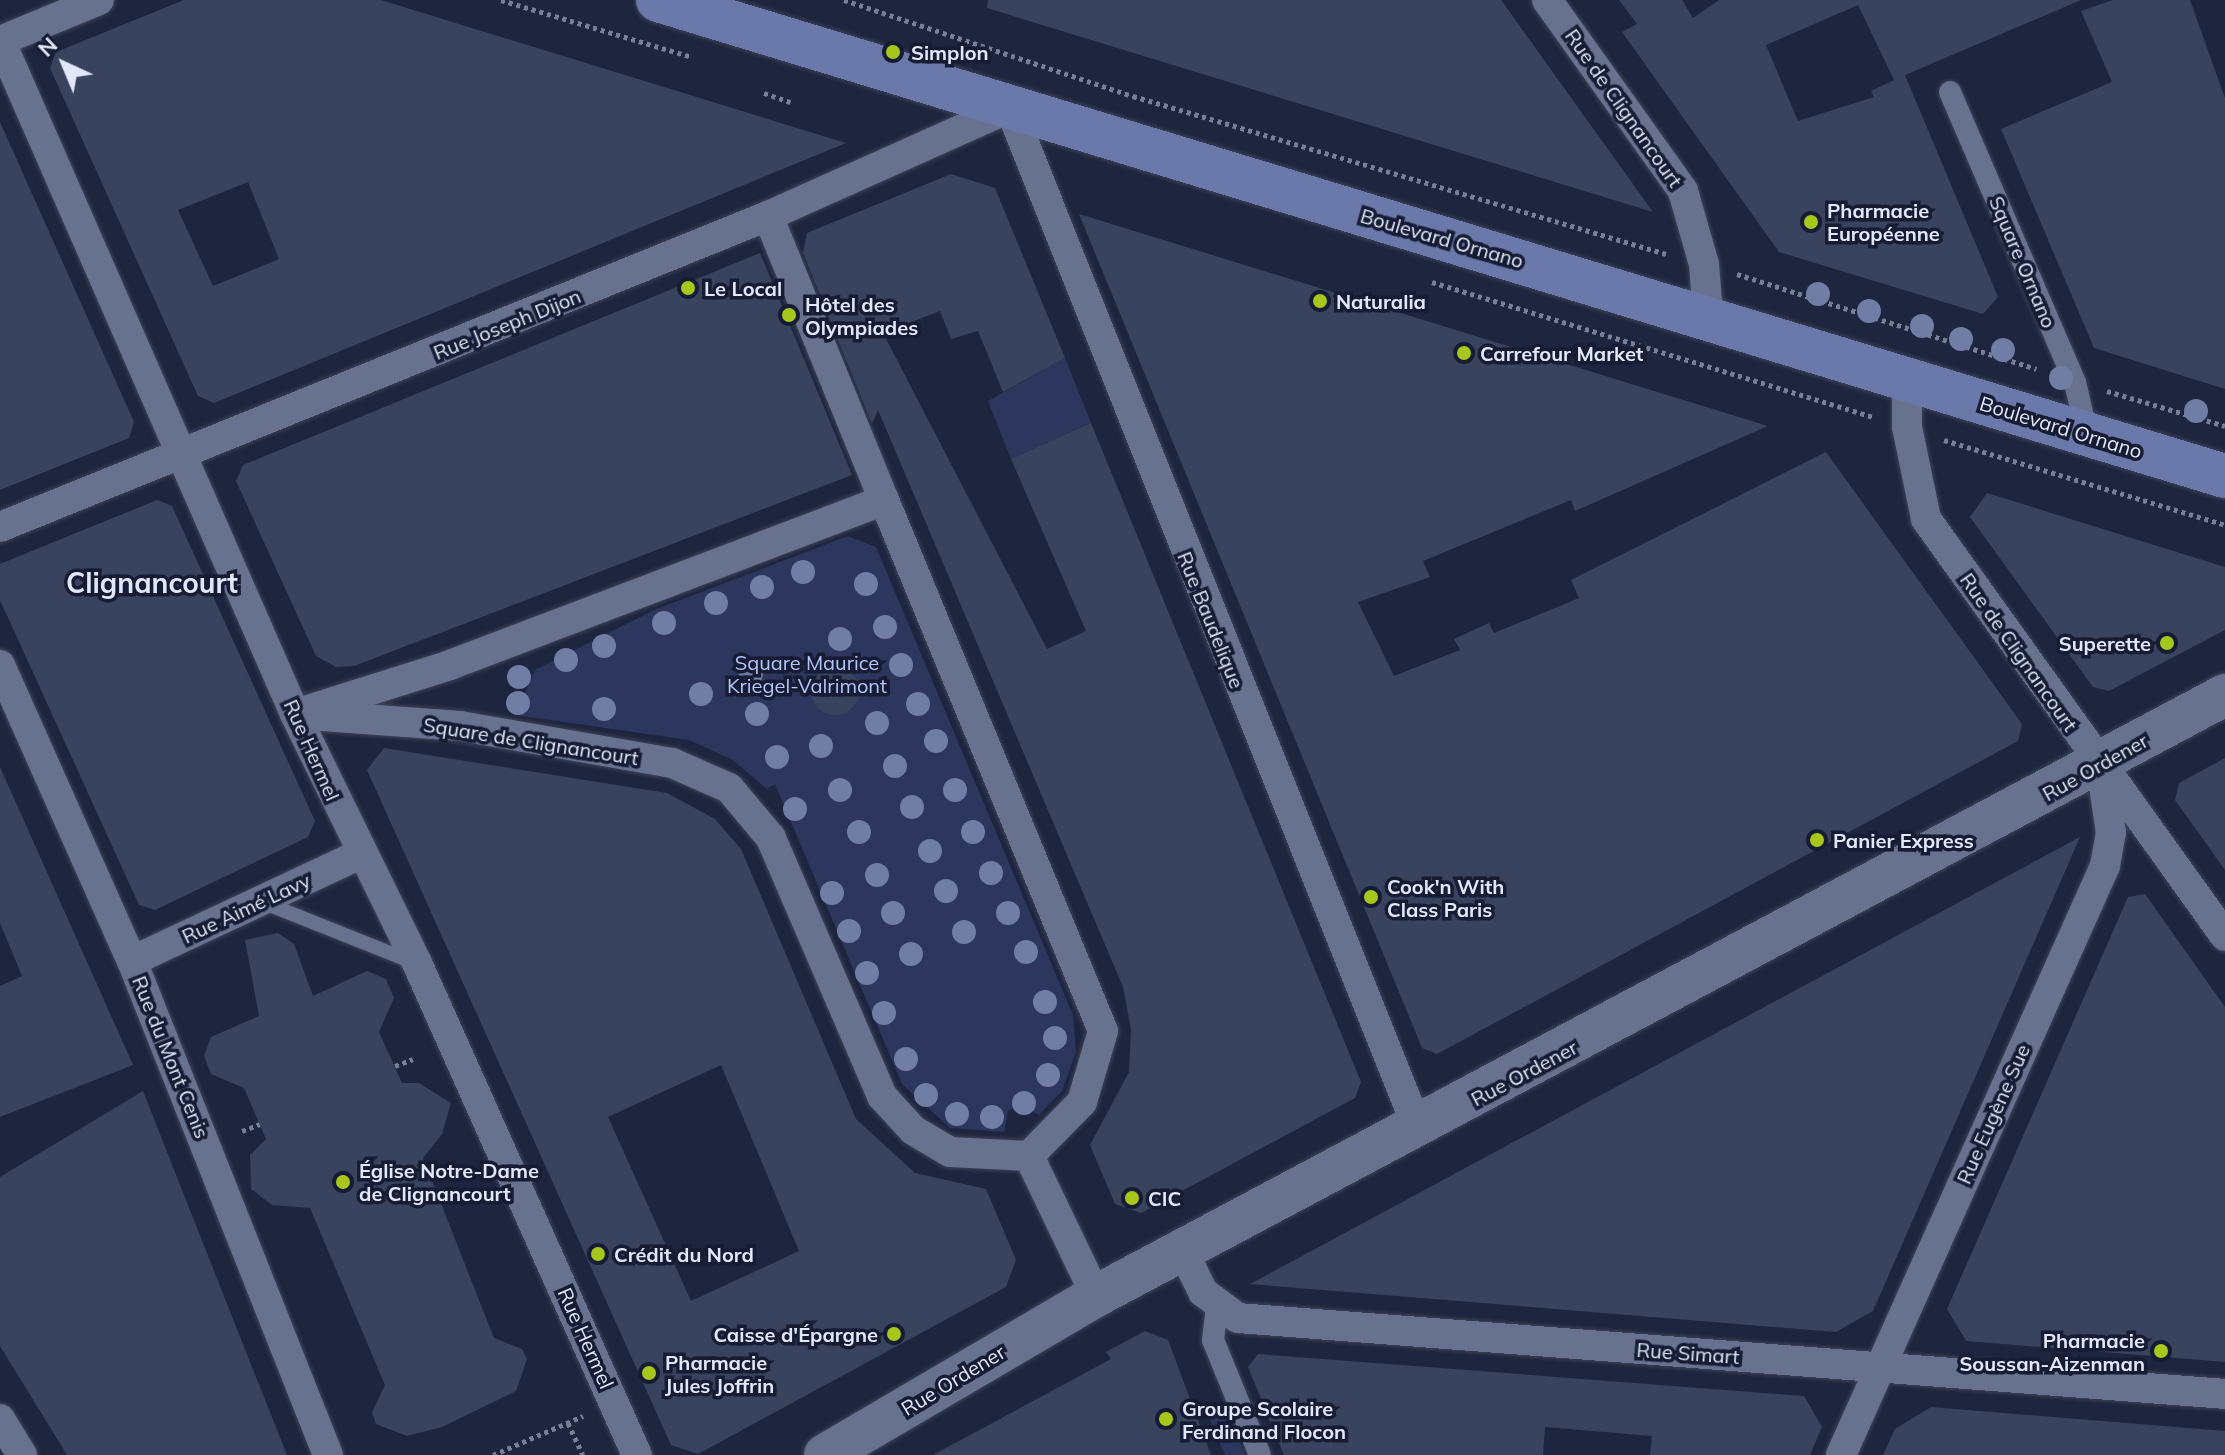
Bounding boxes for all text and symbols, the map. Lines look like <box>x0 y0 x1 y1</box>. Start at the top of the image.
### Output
north arrow <box>24 24 104 104</box>
street label: Rue de Clignancourt <box>1560 24 1688 192</box>
text: N <box>32 31 63 63</box>
place label: Simplon <box>911 40 989 64</box>
marker: Simplon <box>882 41 904 63</box>
street label: Square Ornano <box>1984 193 2062 331</box>
place label: Pharmacie Européenne <box>1827 198 1940 245</box>
street label: Boulevard Ornano <box>1358 203 1526 273</box>
marker: Pharmacie Européenne <box>1802 213 1820 231</box>
place label: Le Local <box>704 276 782 300</box>
marker: Le Local <box>679 279 697 297</box>
street label: Rue Joseph Dijon <box>430 284 584 364</box>
place label: Naturalia <box>1336 289 1426 313</box>
place label: Hôtel des Olympiades <box>805 292 918 339</box>
marker: Naturalia <box>1311 292 1329 310</box>
marker: Hôtel des Olympiades <box>780 306 798 324</box>
place label: Carrefour Market <box>1480 341 1643 365</box>
marker: Carrefour Market <box>1455 344 1473 362</box>
street label: Boulevard Ornano <box>1977 391 2145 463</box>
street label: Rue Baudelique <box>1173 548 1249 692</box>
district label: Clignancourt <box>66 566 238 600</box>
street label: Rue de Clignancourt <box>1955 568 2083 736</box>
place label: Superette <box>2059 631 2151 655</box>
marker: Superette <box>2158 634 2176 652</box>
park label: Square Maurice Kriegel-Valrimont <box>727 651 887 698</box>
street label: Rue Hermel <box>279 696 345 804</box>
street label: Square de Clignancourt <box>422 712 640 770</box>
street label: Rue Ordener <box>2038 728 2152 806</box>
place label: Panier Express <box>1833 828 1974 852</box>
marker: Panier Express <box>1808 831 1826 849</box>
street label: Rue Aimé Lavy <box>178 868 314 948</box>
place label: Cook'n With Class Paris <box>1387 874 1504 921</box>
marker: Cook'n With Class Paris <box>1362 888 1380 906</box>
street label: Rue du Mont Cenis <box>127 972 215 1142</box>
street label: Rue Ordener <box>1467 1035 1581 1111</box>
street label: Rue Eugène Sue <box>1951 1040 2035 1188</box>
place label: Église Notre-Dame de Clignancourt <box>359 1158 539 1205</box>
marker: Église Notre-Dame de Clignancourt <box>334 1173 352 1191</box>
place label: CIC <box>1148 1186 1181 1210</box>
marker: CIC <box>1123 1189 1141 1207</box>
place label: Crédit du Nord <box>614 1242 754 1266</box>
marker: Crédit du Nord <box>589 1245 607 1263</box>
street label: Rue Hermel <box>553 1284 619 1392</box>
place label: Caisse d'Épargne <box>713 1322 878 1346</box>
marker: Caisse d'Épargne <box>885 1325 903 1343</box>
place label: Pharmacie Soussan-Aizenman <box>1959 1328 2145 1375</box>
street label: Rue Simart <box>1636 1337 1740 1369</box>
street label: Rue Ordener <box>897 1340 1009 1420</box>
marker: Pharmacie Soussan-Aizenman <box>2152 1342 2170 1360</box>
place label: Pharmacie Jules Joffrin <box>665 1350 774 1397</box>
marker: Pharmacie Jules Joffrin <box>640 1364 658 1382</box>
place label: Groupe Scolaire Ferdinand Flocon <box>1182 1396 1346 1443</box>
marker: Groupe Scolaire Ferdinand Flocon <box>1157 1410 1175 1428</box>

